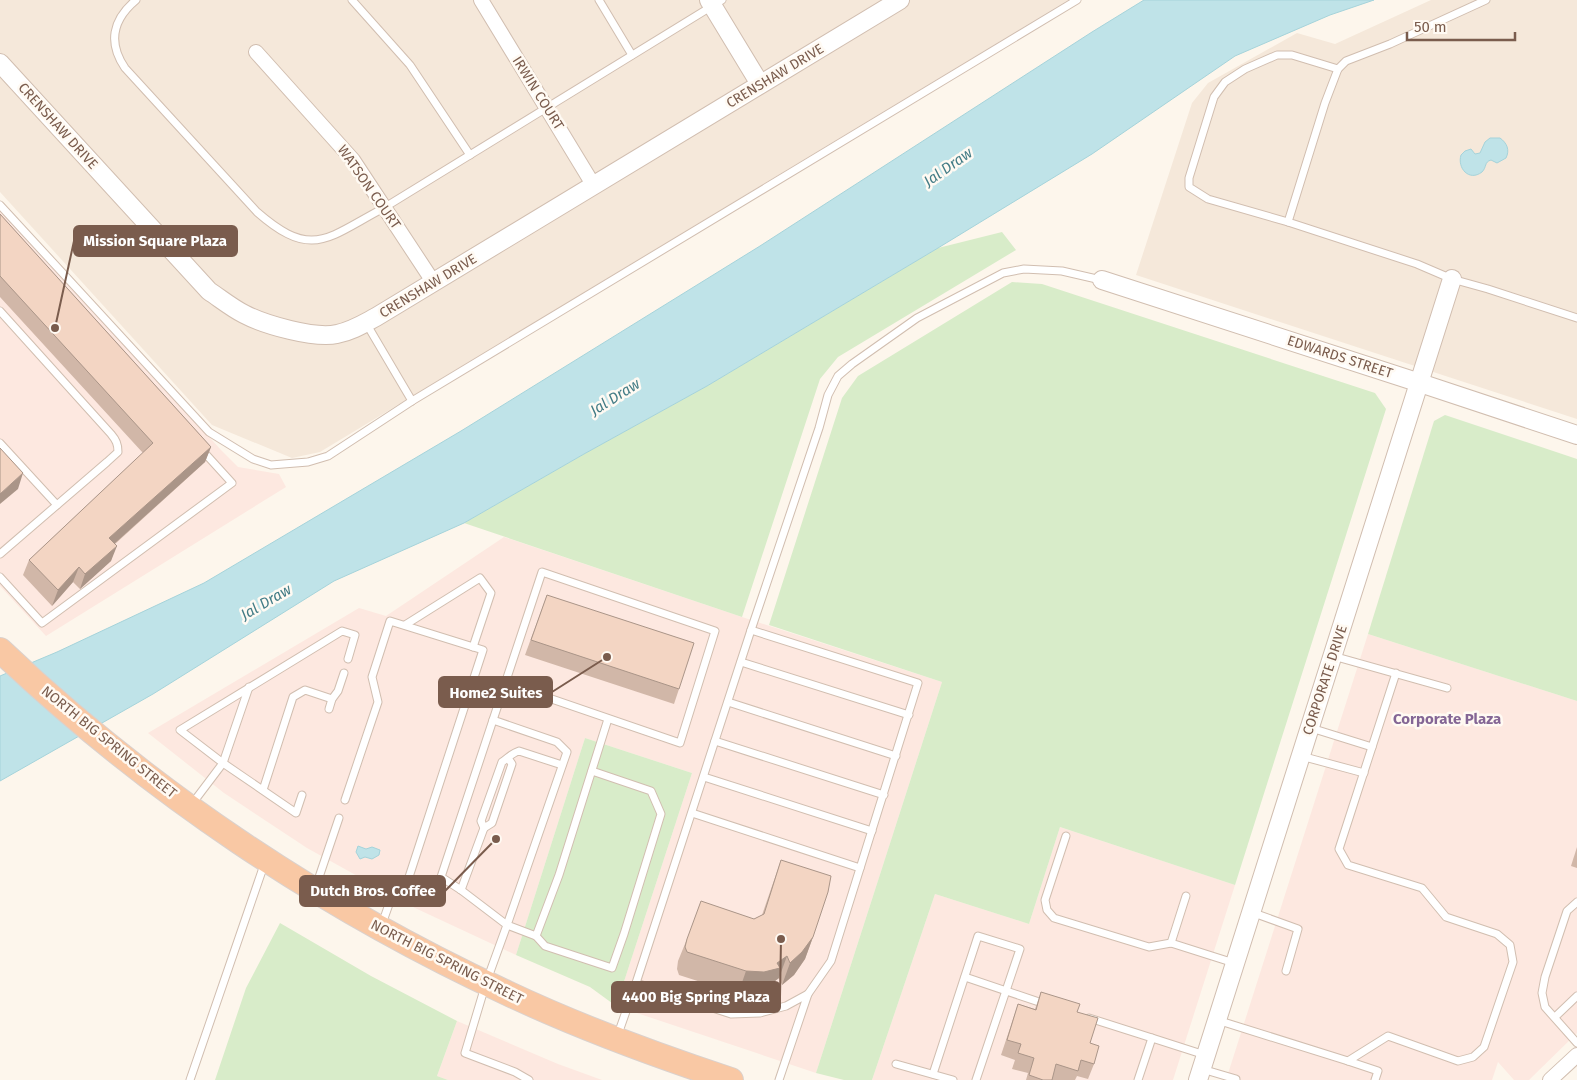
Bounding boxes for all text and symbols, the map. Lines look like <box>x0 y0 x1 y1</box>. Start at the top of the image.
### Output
scale bar <box>1407 10 1514 42</box>
text: 50 m <box>1414 18 1447 36</box>
street label: CRENSHAW DRIVE <box>723 40 827 112</box>
street label: IRWIN COURT <box>509 53 568 134</box>
street label: CRENSHAW DRIVE <box>15 79 101 173</box>
street label: WATSON COURT <box>334 142 405 233</box>
water label: Jal Draw <box>919 144 976 191</box>
callout: Mission Square Plaza <box>74 226 237 256</box>
text: Mission Square Plaza <box>83 232 227 250</box>
street label: CRENSHAW DRIVE <box>376 250 480 322</box>
street label: EDWARDS STREET <box>1285 332 1396 382</box>
water label: Jal Draw <box>586 375 643 420</box>
water label: Jal Draw <box>237 580 295 624</box>
street label: CORPORATE DRIVE <box>1299 623 1351 737</box>
callout: Home2 Suites <box>439 677 552 707</box>
street label: NORTH BIG SPRING STREET <box>38 682 181 802</box>
text: Home2 Suites <box>449 684 543 702</box>
district label: Corporate Plaza <box>1393 710 1501 728</box>
callout: Dutch Bros. Coffee <box>300 876 445 906</box>
text: Dutch Bros. Coffee <box>310 882 436 900</box>
street label: NORTH BIG SPRING STREET <box>368 916 527 1008</box>
callout: 4400 Big Spring Plaza <box>612 982 780 1012</box>
text: 4400 Big Spring Plaza <box>622 988 770 1006</box>

